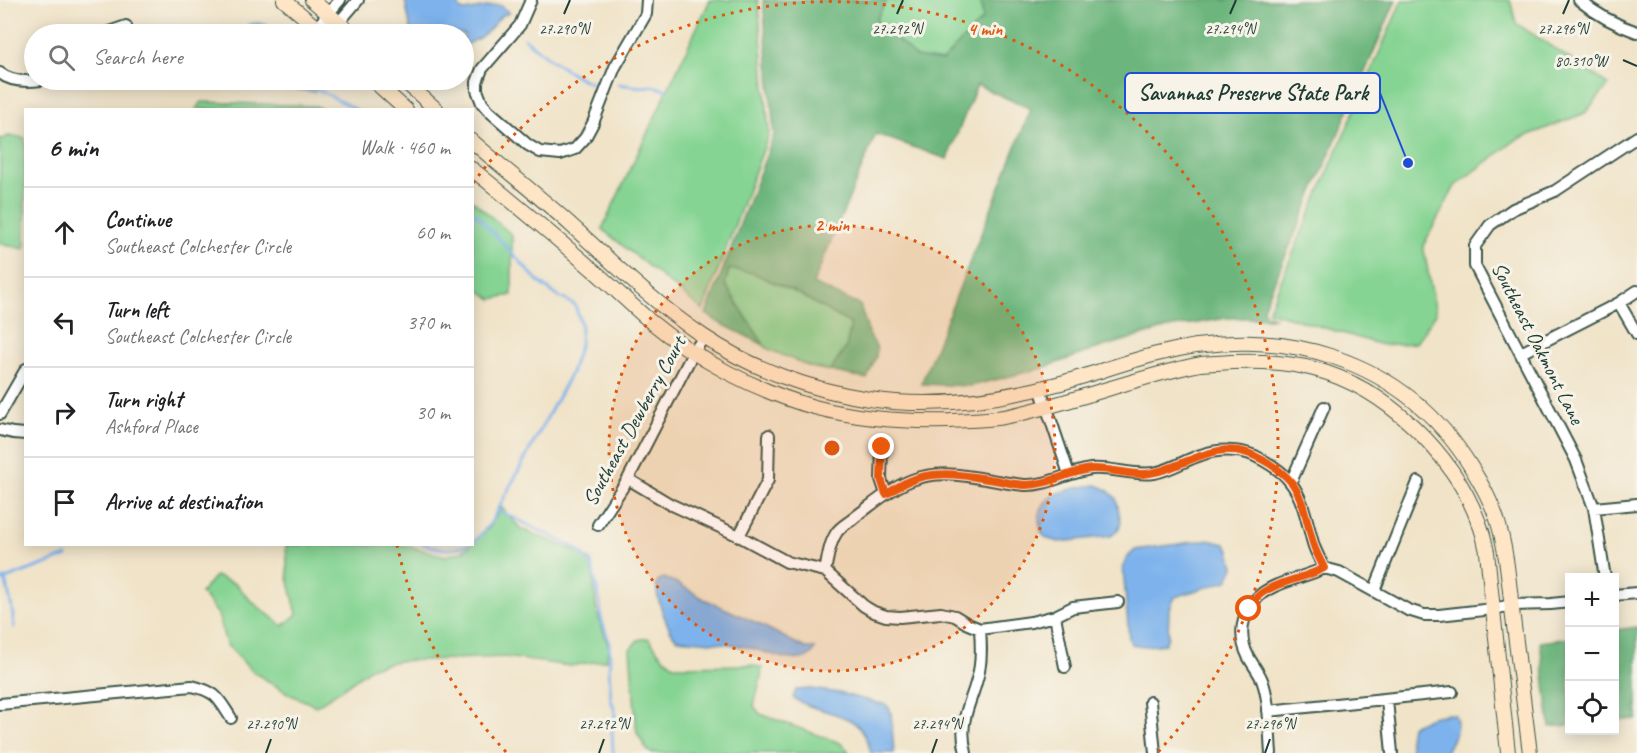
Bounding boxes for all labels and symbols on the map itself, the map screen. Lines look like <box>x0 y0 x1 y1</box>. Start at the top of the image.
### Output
text: 4 min <box>968 18 1003 40</box>
text: 27.290°N <box>539 20 592 39</box>
text: 27.292°N <box>872 20 925 39</box>
text: 27.294°N <box>1205 20 1258 39</box>
text: 27.296°N <box>1538 20 1591 39</box>
text: 80.310°W <box>1555 52 1610 71</box>
callout: Savannas Preserve State Park <box>1125 73 1380 113</box>
text: Savannas Preserve State Park <box>1138 79 1370 107</box>
text: 2 min <box>815 214 850 236</box>
street label: Southeast Oakmont Lane <box>1486 258 1591 429</box>
street label: Southeast Dewberry Court <box>577 330 692 510</box>
route end <box>868 433 894 459</box>
centre of rings <box>822 438 842 458</box>
route start <box>1235 595 1261 621</box>
text: 27.290°N <box>246 715 299 734</box>
text: 27.292°N <box>579 715 632 734</box>
text: 27.294°N <box>912 715 965 734</box>
text: 27.296°N <box>1245 715 1298 734</box>

